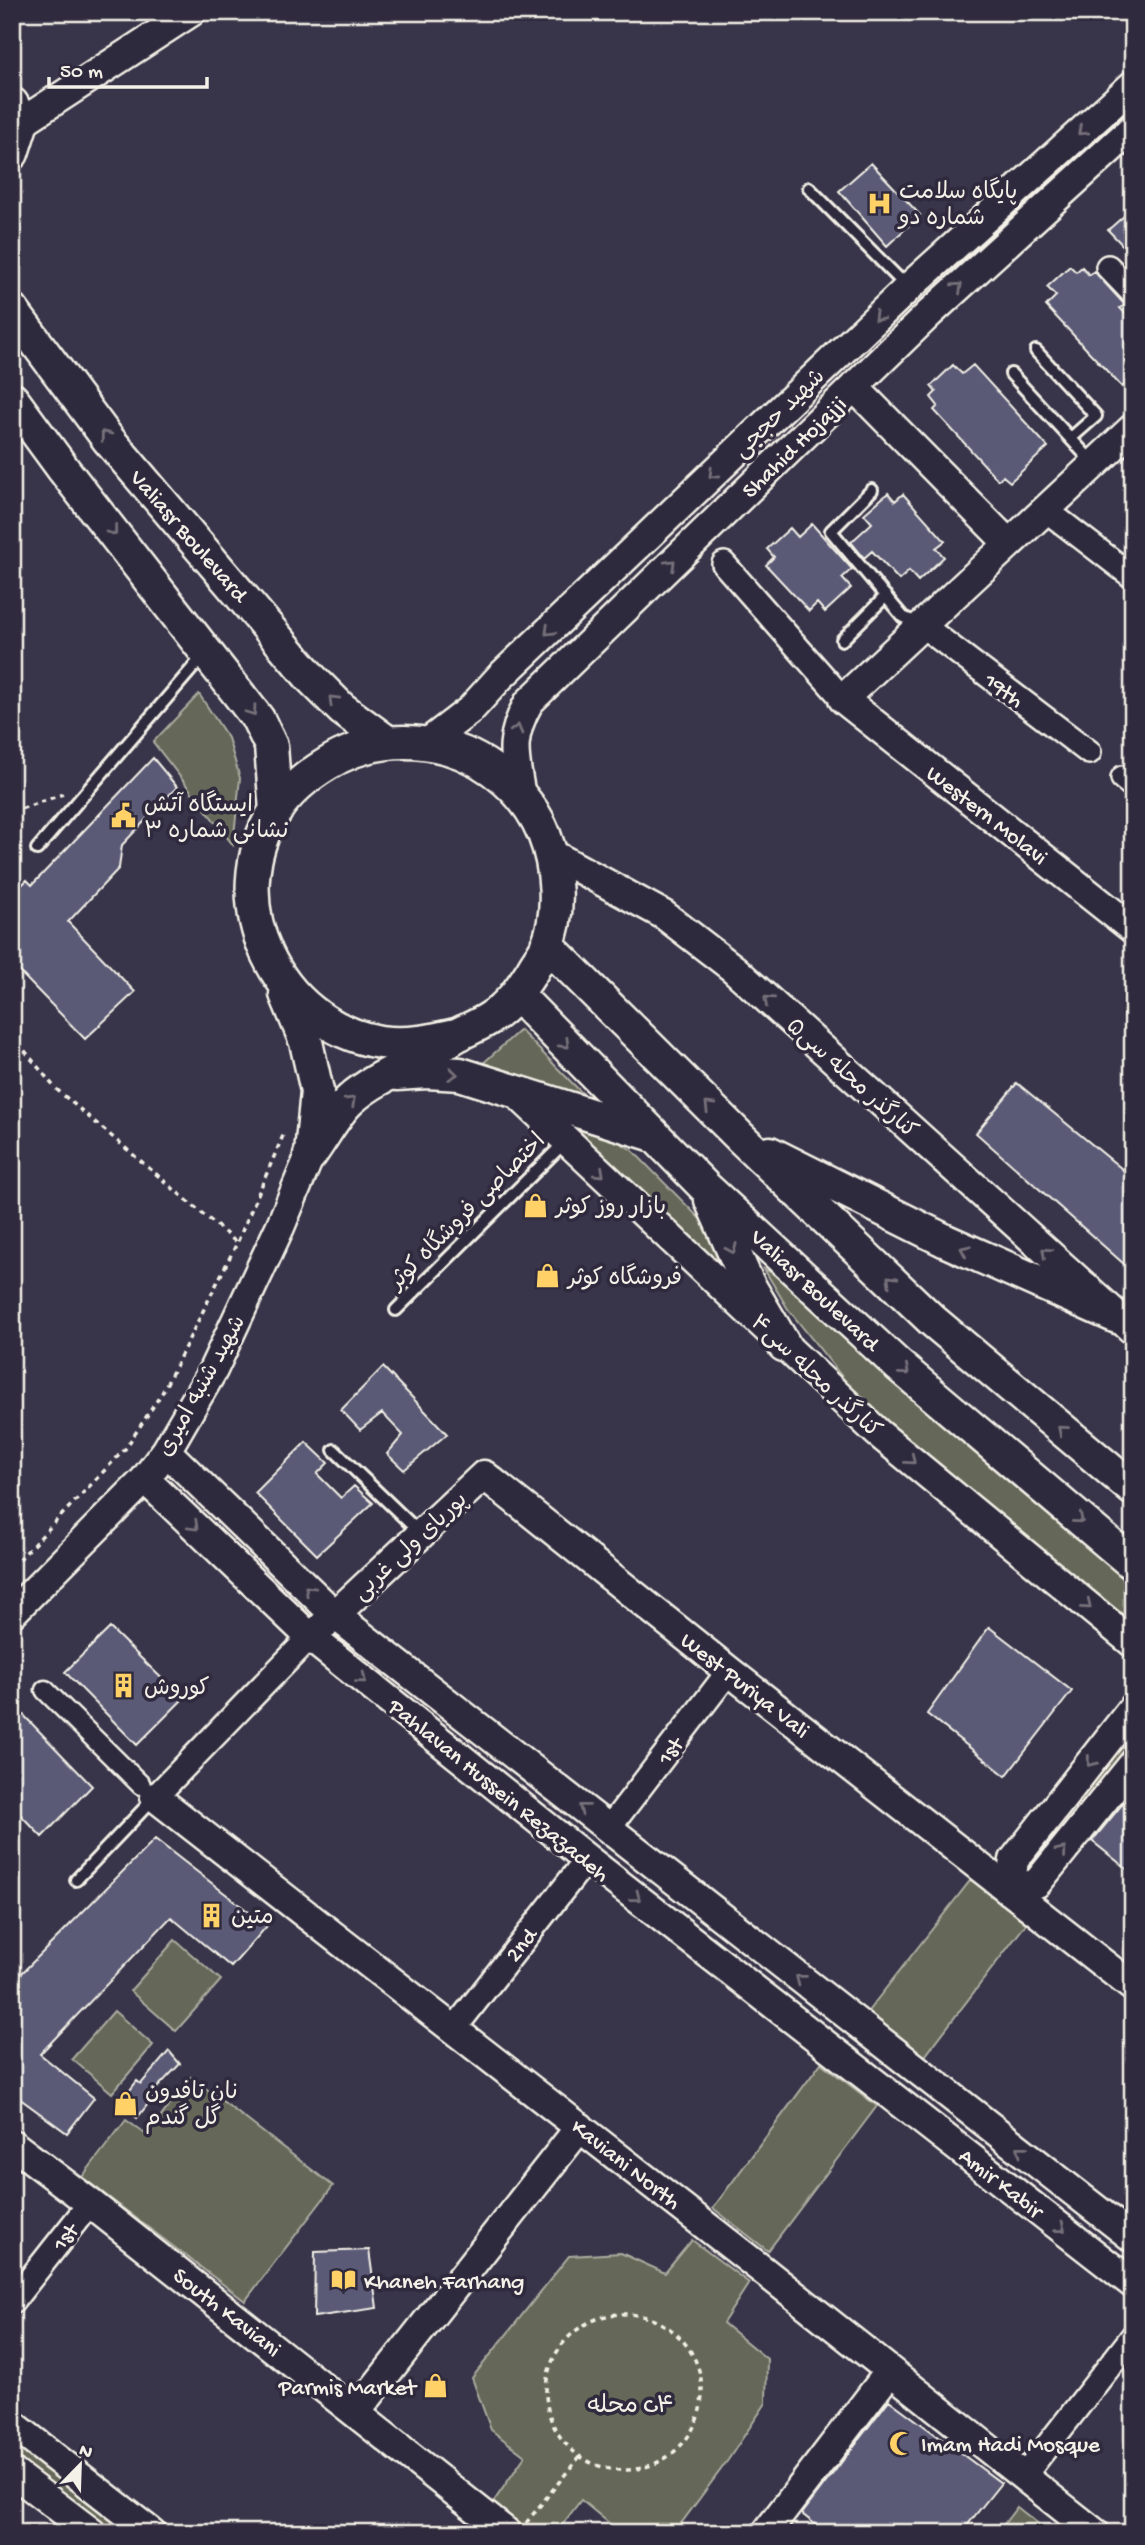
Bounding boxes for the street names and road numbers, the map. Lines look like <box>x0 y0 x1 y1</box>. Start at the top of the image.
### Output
street label: شهید حججی <box>729 364 832 465</box>
street label: Shahid Hojajji <box>738 392 853 505</box>
street label: Valiasr Boulevard <box>122 465 253 610</box>
street label: 19th <box>977 668 1028 715</box>
street label: Western Molavi <box>920 761 1052 873</box>
street label: کنارگذر محله سی۵ <box>779 1011 924 1146</box>
street label: اختصاصی فروشگاه کوثر <box>381 1126 552 1298</box>
street label: Valiasr Boulevard <box>743 1224 885 1359</box>
street label: کنارگذر محله سی۴ <box>744 1308 888 1445</box>
street label: شهید شنبه امیری <box>153 1311 253 1462</box>
street label: پوریای ولی غربی <box>349 1488 474 1607</box>
street label: West Puriya Vali <box>674 1628 814 1746</box>
street label: Pahlavan Hussein Rezazadeh <box>381 1694 614 1889</box>
street label: 1st <box>652 1732 692 1772</box>
street label: 2nd <box>501 1923 545 1969</box>
street label: Kaviani North <box>565 2115 685 2217</box>
street label: Amir Kabir <box>952 2144 1049 2227</box>
street label: 1st <box>47 2218 87 2258</box>
street label: South Kaviani <box>166 2263 285 2364</box>

